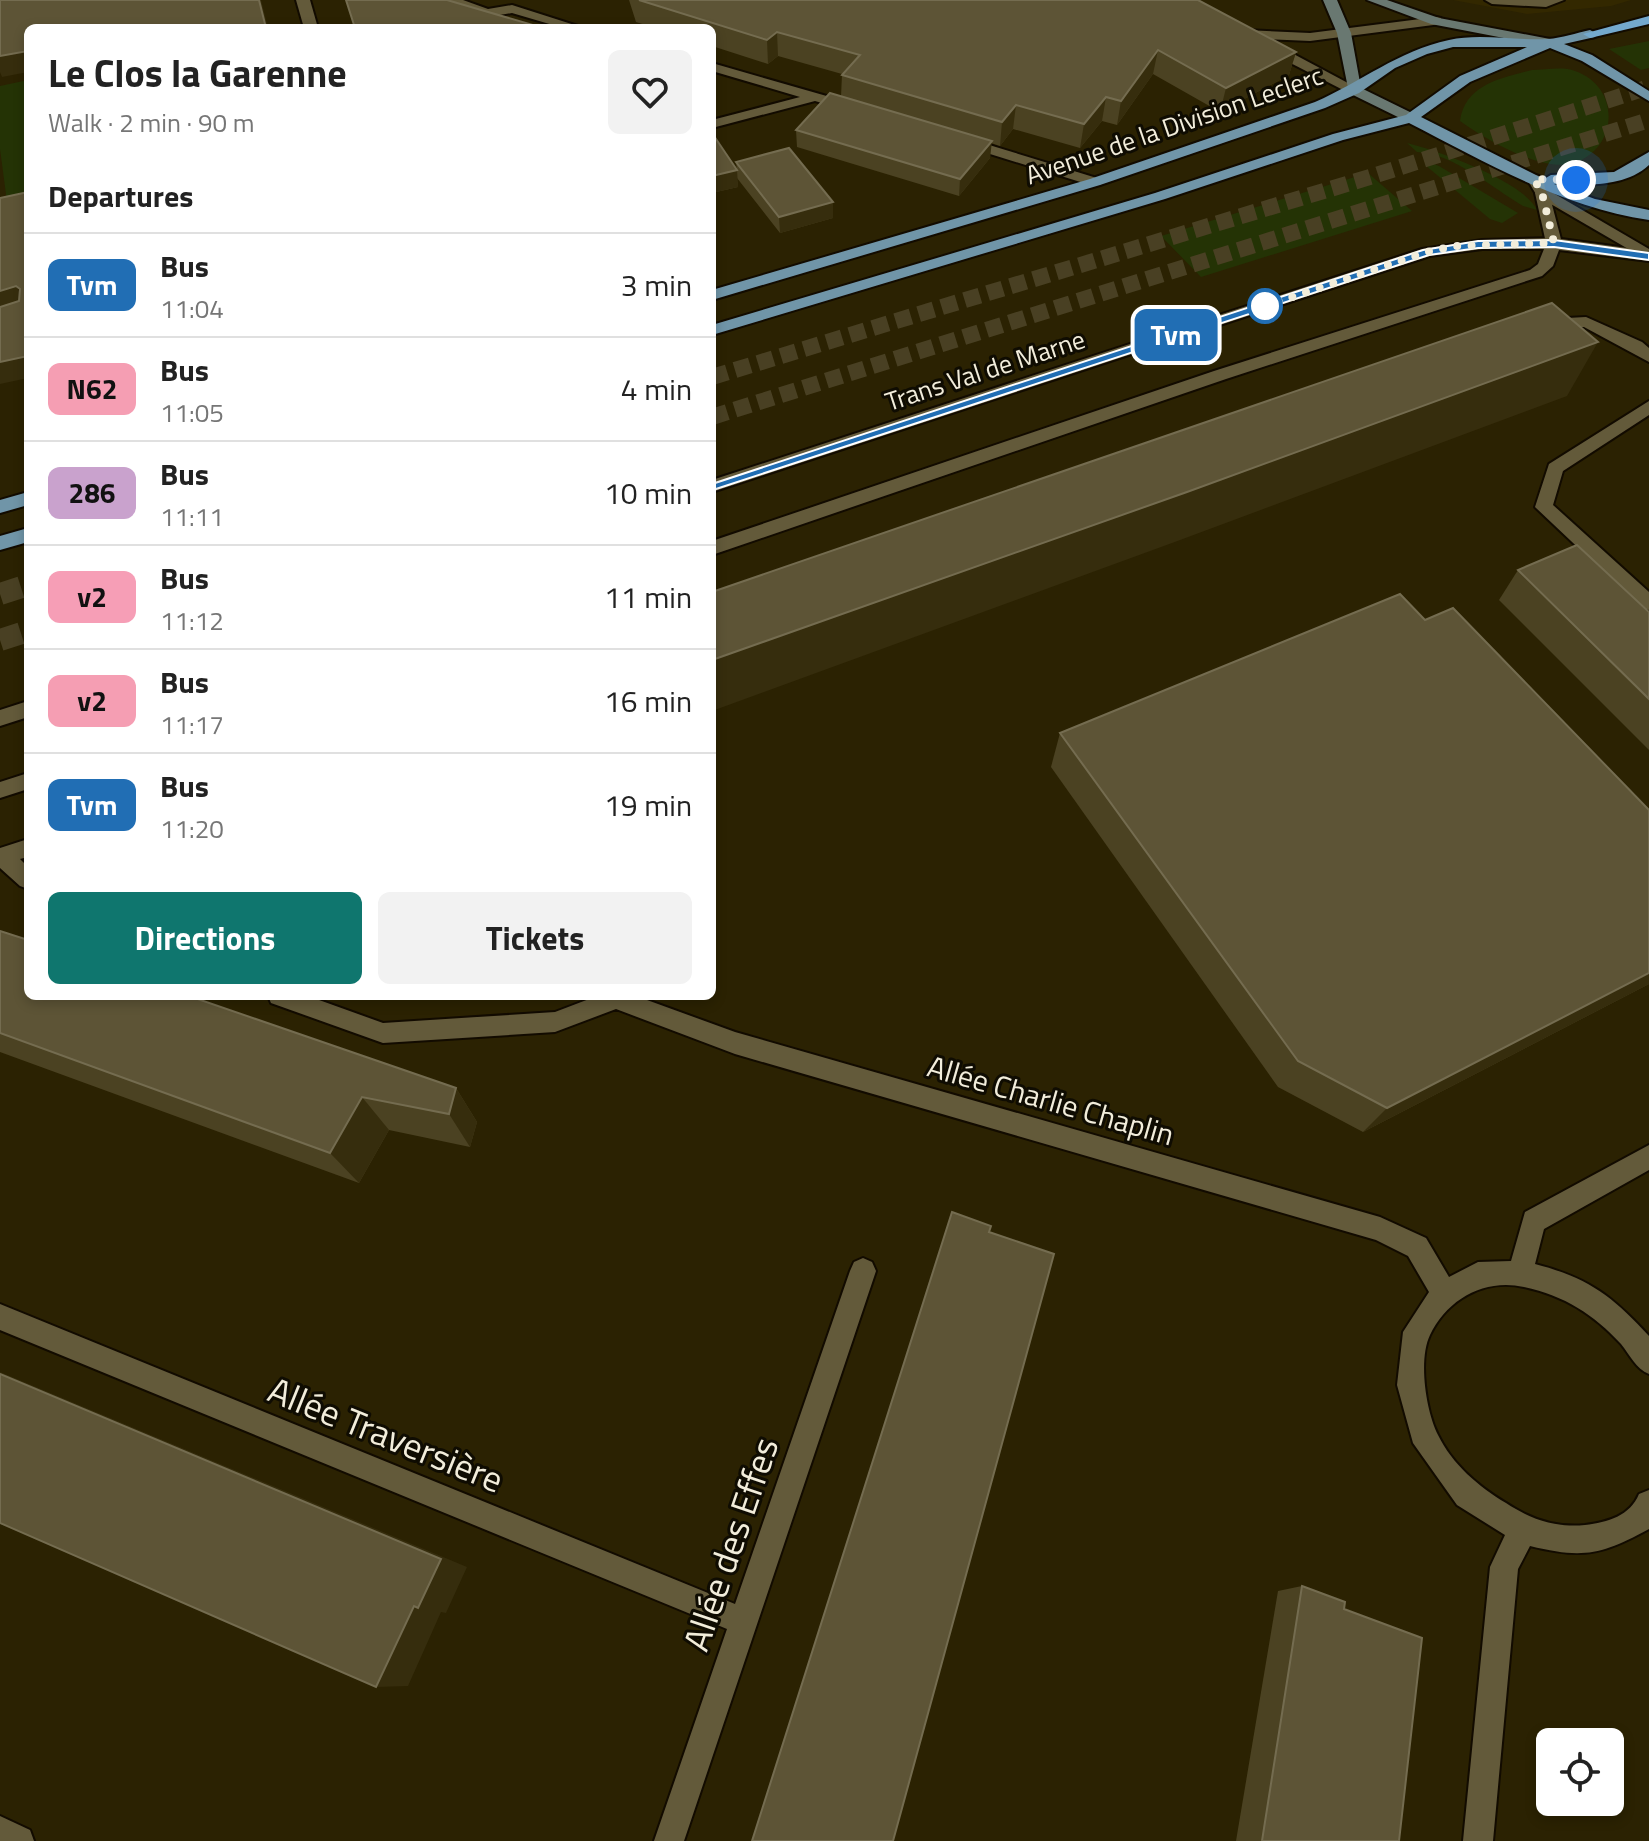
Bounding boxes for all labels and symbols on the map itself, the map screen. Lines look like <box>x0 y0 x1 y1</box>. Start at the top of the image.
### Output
street label: Avenue de la Division Leclerc <box>1020 56 1328 194</box>
your location <box>1556 160 1596 200</box>
unlabelled marker <box>1248 289 1282 323</box>
line badge: Tvm <box>1130 309 1222 361</box>
street label: Trans Val de Marne <box>880 319 1090 421</box>
street label: Allée Charlie Chaplin <box>922 1043 1180 1157</box>
street label: Allée Traversière <box>260 1362 512 1506</box>
street label: Allée des Effes <box>668 1430 792 1658</box>

